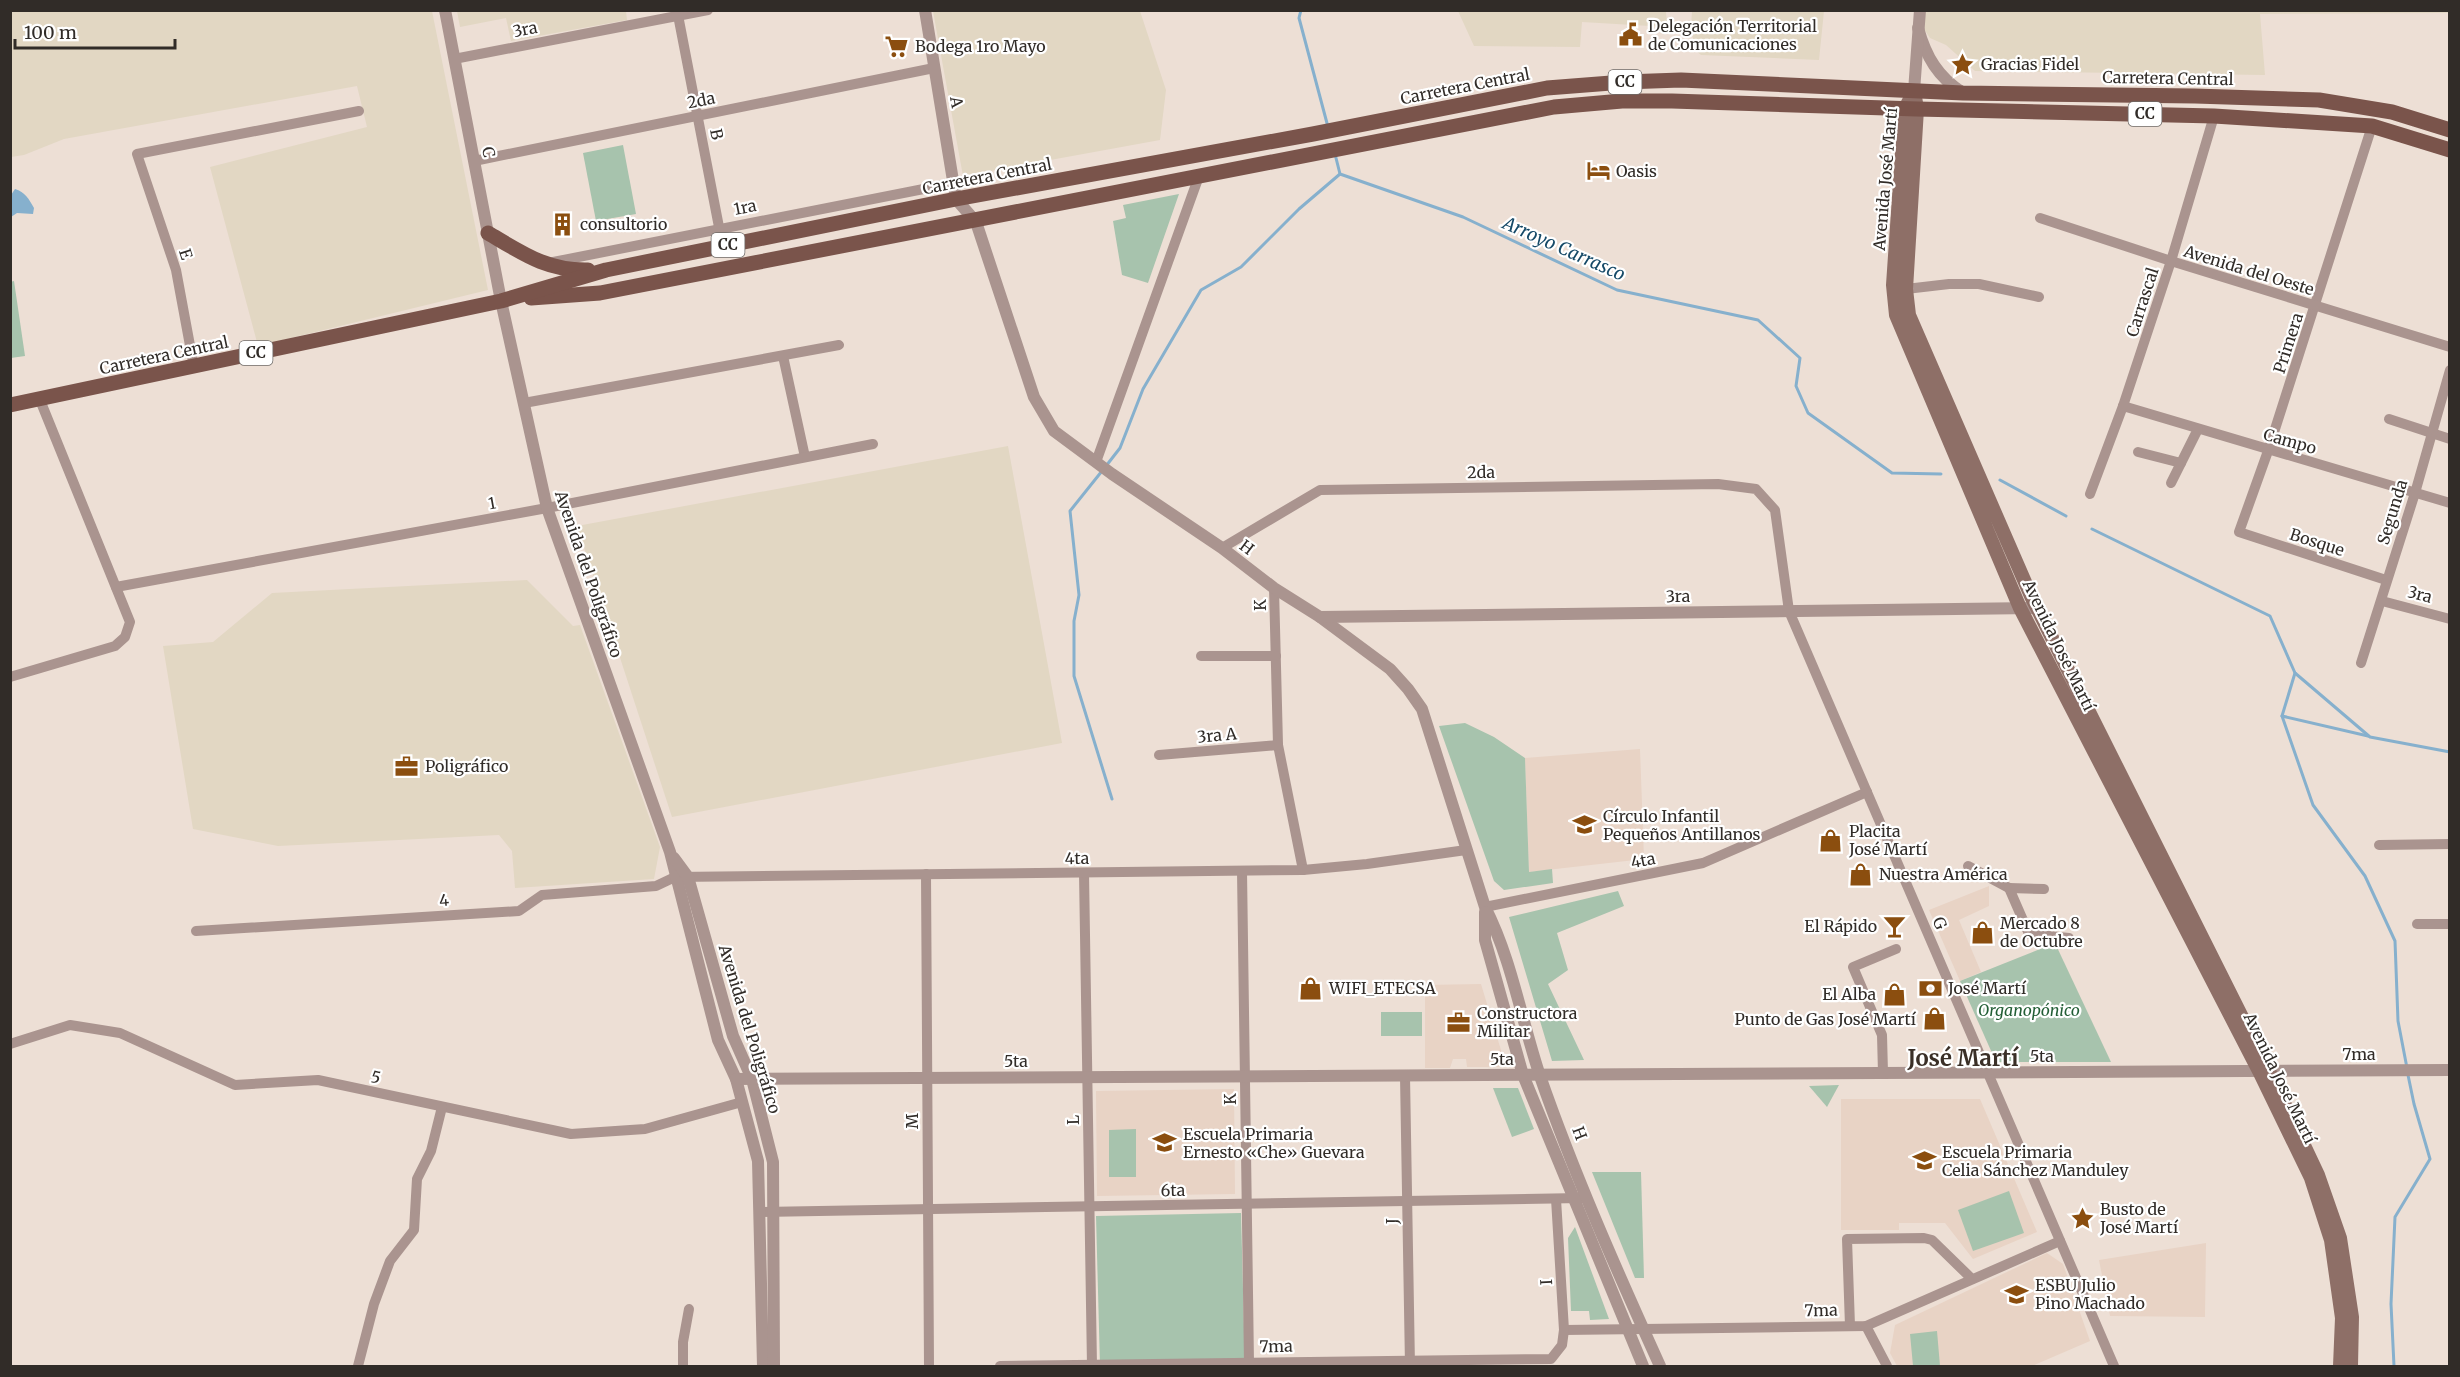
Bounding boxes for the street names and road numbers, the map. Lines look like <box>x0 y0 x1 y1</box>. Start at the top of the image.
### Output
street label: 3ra <box>511 17 539 41</box>
street label: Carretera Central <box>1399 64 1531 108</box>
street label: Carretera Central <box>2102 67 2234 89</box>
road number: CC <box>1608 70 1642 94</box>
street label: 2da <box>685 87 717 112</box>
street label: A <box>946 94 968 110</box>
road number: CC <box>2128 102 2162 126</box>
street label: Avenida José Martí <box>1869 106 1901 252</box>
street label: B <box>706 127 728 141</box>
street label: C <box>478 145 500 159</box>
street label: Carretera Central <box>921 154 1053 198</box>
street label: 1ra <box>732 195 758 219</box>
road number: CC <box>712 233 744 257</box>
street label: Avenida del Oeste <box>2181 240 2316 299</box>
street label: E <box>175 246 197 263</box>
street label: Carrascal <box>2121 265 2163 339</box>
street label: Primera <box>2269 310 2307 376</box>
street label: Carretera Central <box>98 332 230 378</box>
road number: CC <box>240 341 272 365</box>
street label: Campo <box>2261 424 2319 458</box>
street label: 2da <box>1467 462 1496 482</box>
street label: Segunda <box>2373 477 2411 547</box>
street label: Avenida del Poligráfico <box>551 487 627 660</box>
street label: 1 <box>487 493 497 513</box>
street label: Bosque <box>2287 524 2347 560</box>
street label: H <box>1236 535 1258 559</box>
street label: Avenida José Martí <box>2018 575 2100 715</box>
street label: 3ra <box>2406 581 2435 607</box>
street label: 3ra <box>1666 586 1691 606</box>
street label: K <box>1250 599 1270 611</box>
street label: 3ra A <box>1196 723 1238 747</box>
street label: 4ta <box>1065 848 1090 868</box>
street label: 4ta <box>1629 848 1657 872</box>
street label: 4 <box>438 890 450 910</box>
street label: G <box>1929 914 1952 933</box>
street label: Avenida del Poligráfico <box>714 941 785 1116</box>
street label: Avenida José Martí <box>2239 1008 2321 1148</box>
street label: 7ma <box>2342 1044 2376 1064</box>
street label: 5ta <box>2030 1046 2054 1066</box>
street label: 5ta <box>1490 1049 1514 1069</box>
street label: 5ta <box>1004 1051 1028 1071</box>
street label: 5 <box>369 1066 383 1088</box>
street label: K <box>1220 1093 1240 1105</box>
street label: M <box>902 1113 922 1129</box>
street label: L <box>1063 1115 1083 1125</box>
street label: H <box>1568 1123 1592 1143</box>
street label: 6ta <box>1161 1180 1186 1200</box>
street label: J <box>1382 1218 1402 1225</box>
street label: I <box>1536 1278 1556 1286</box>
street label: 7ma <box>1804 1300 1838 1320</box>
street label: 7ma <box>1259 1336 1293 1356</box>

